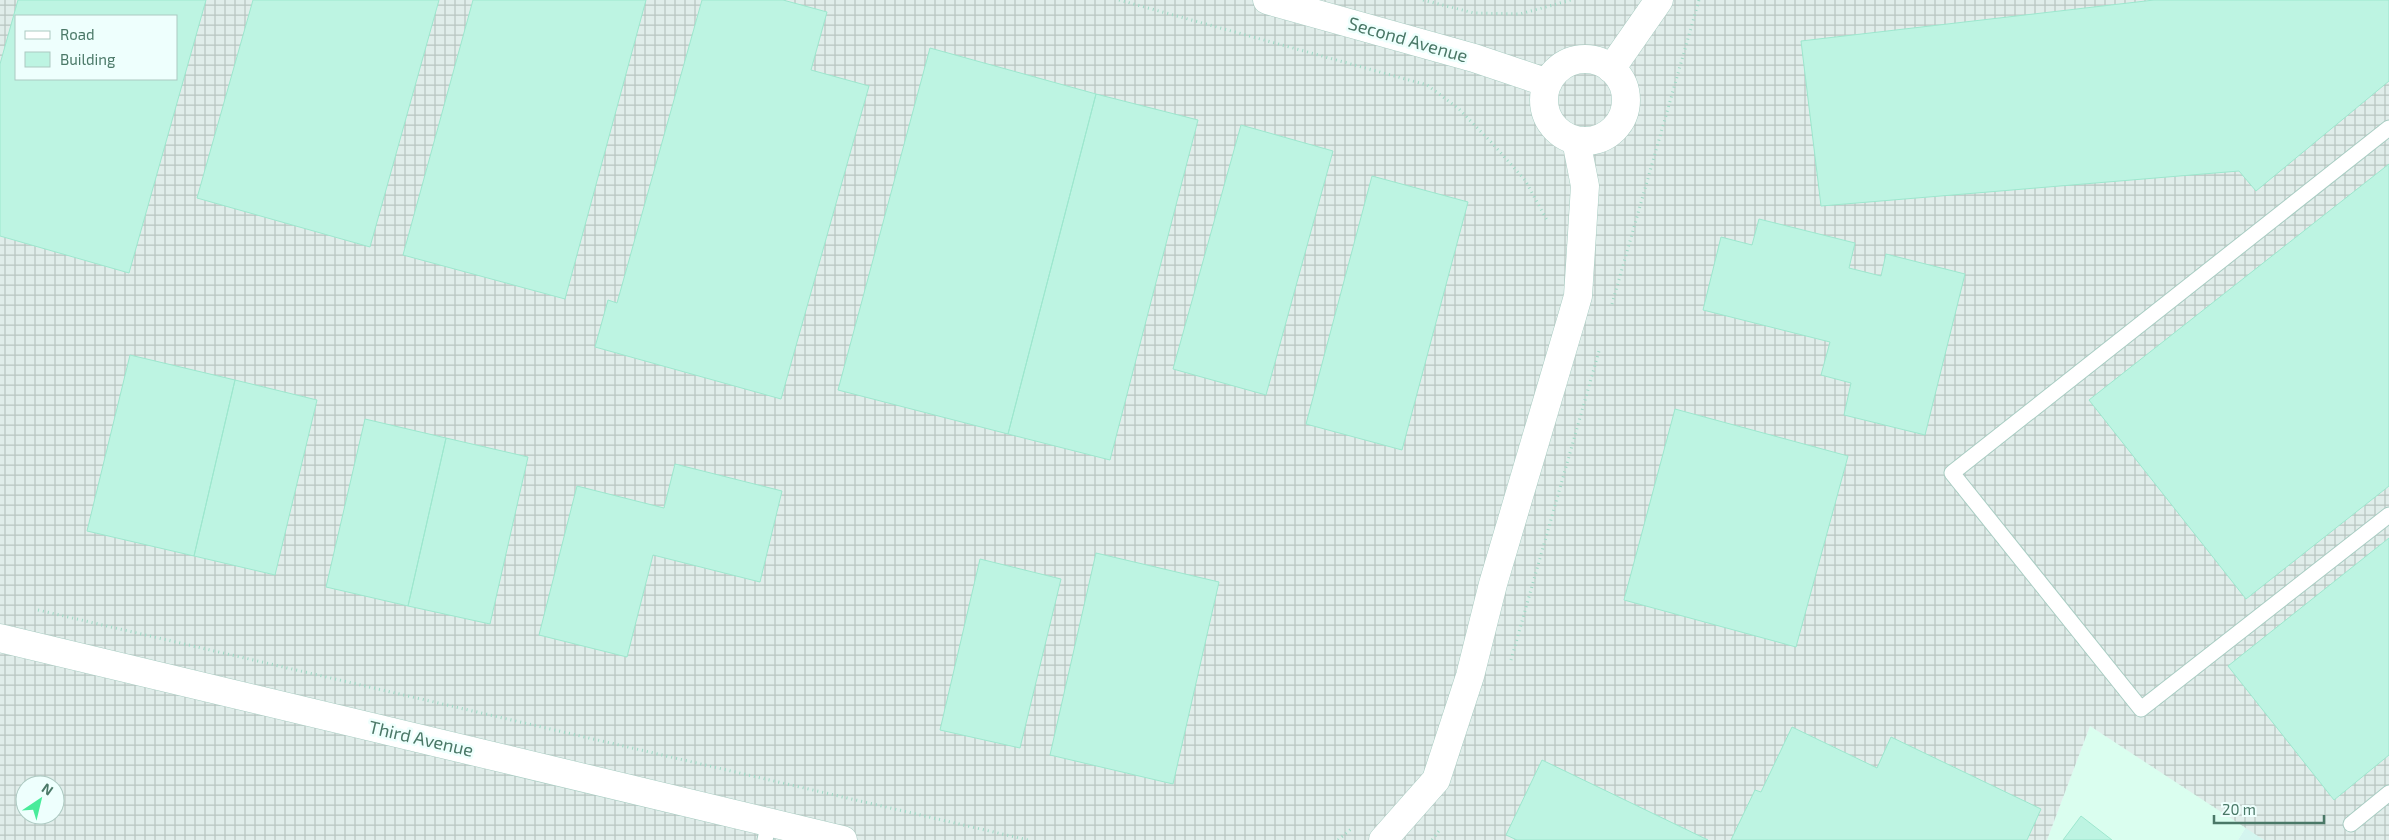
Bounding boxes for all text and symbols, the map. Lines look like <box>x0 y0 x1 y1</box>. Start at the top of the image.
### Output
street label: Second Avenue <box>1346 11 1471 67</box>
legend <box>15 15 178 80</box>
text: Road <box>60 25 95 43</box>
text: Building <box>60 50 116 68</box>
street label: Third Avenue <box>367 715 476 761</box>
north arrow <box>15 775 65 825</box>
text: N <box>39 779 57 799</box>
scale bar <box>2214 792 2324 824</box>
text: 20 m <box>2222 800 2256 818</box>

